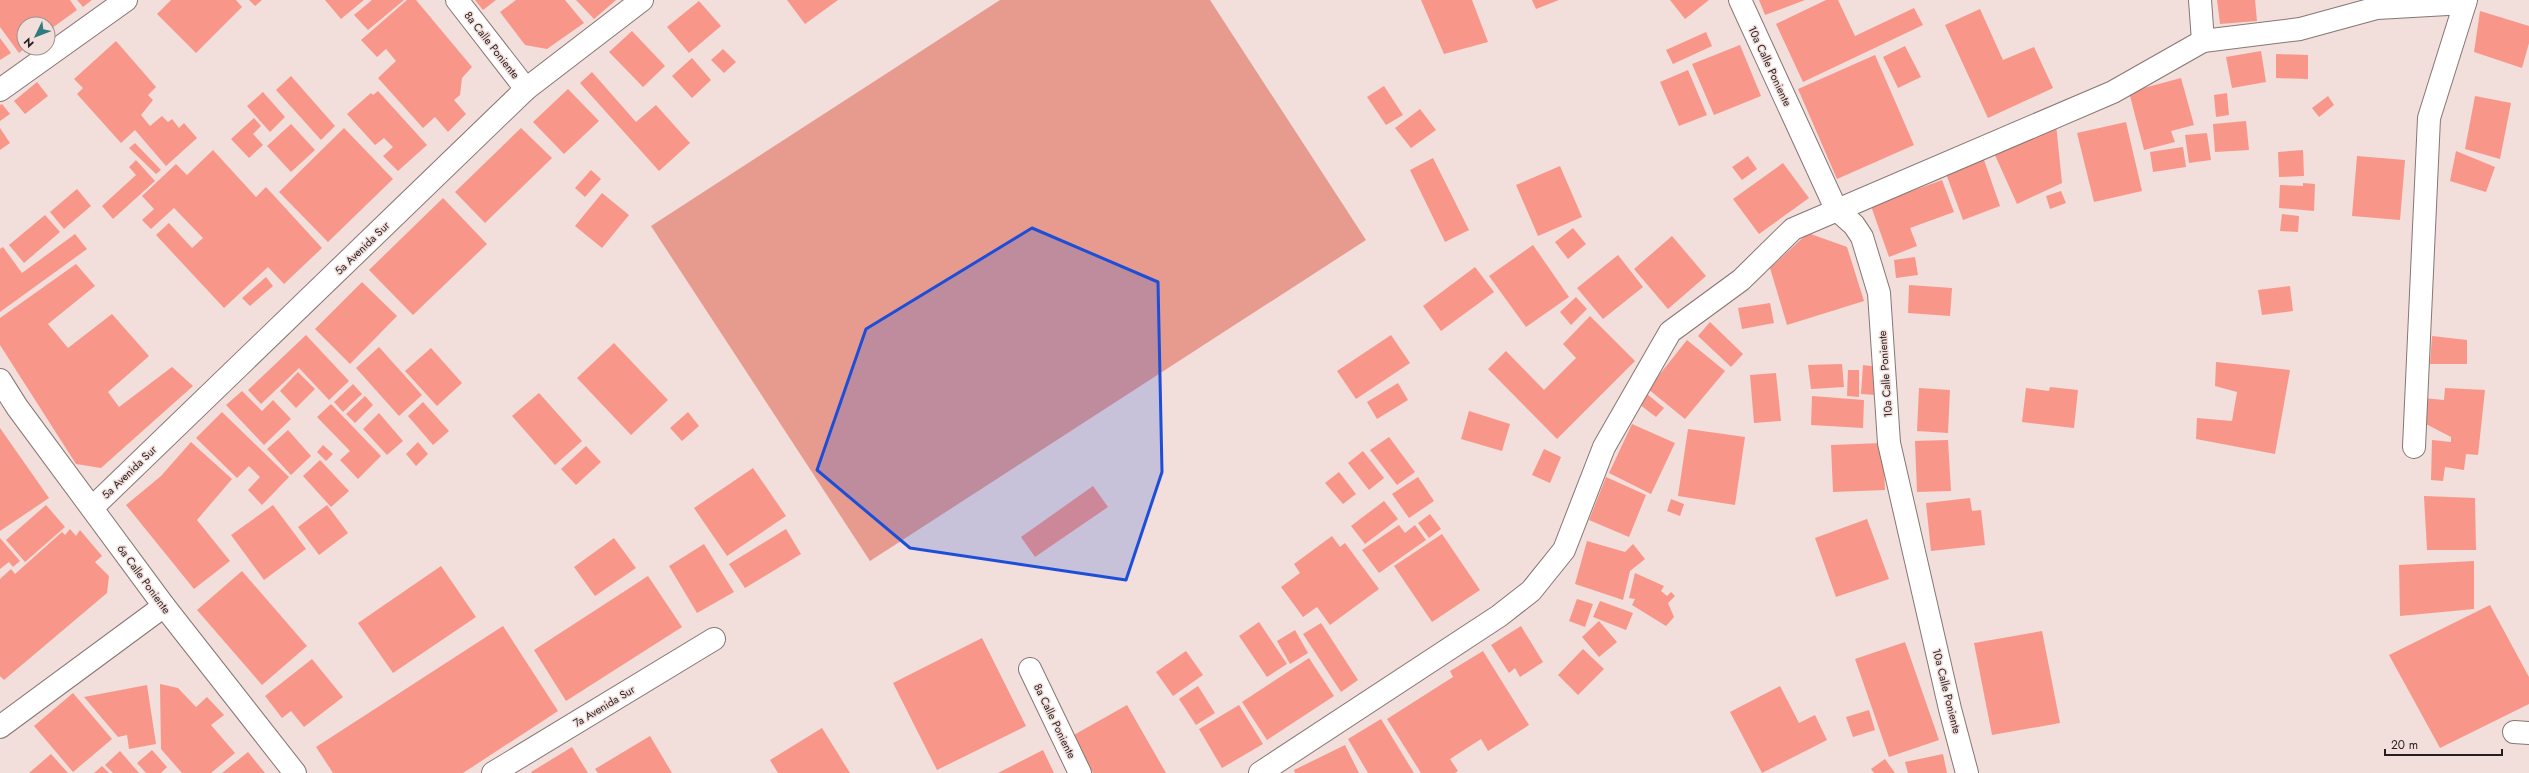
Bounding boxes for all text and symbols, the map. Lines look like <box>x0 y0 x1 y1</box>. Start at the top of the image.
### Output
street label: 8a Calle Poniente <box>461 8 524 82</box>
north arrow <box>16 16 56 56</box>
street label: 10a Calle Poniente <box>1744 23 1796 109</box>
text: N <box>20 34 38 51</box>
street label: 5a Avenida Sur <box>331 217 393 278</box>
street label: 10a Calle Poniente <box>1874 330 1896 418</box>
street label: 5a Avenida Sur <box>98 441 160 502</box>
street label: 6a Calle Poniente <box>113 541 175 617</box>
street label: 10a Calle Poniente <box>1929 647 1965 736</box>
street label: 7a Avenida Sur <box>570 681 638 731</box>
street label: 8a Calle Poniente <box>1030 681 1080 761</box>
scale bar <box>2385 731 2502 757</box>
text: 20 m <box>2391 736 2418 754</box>

